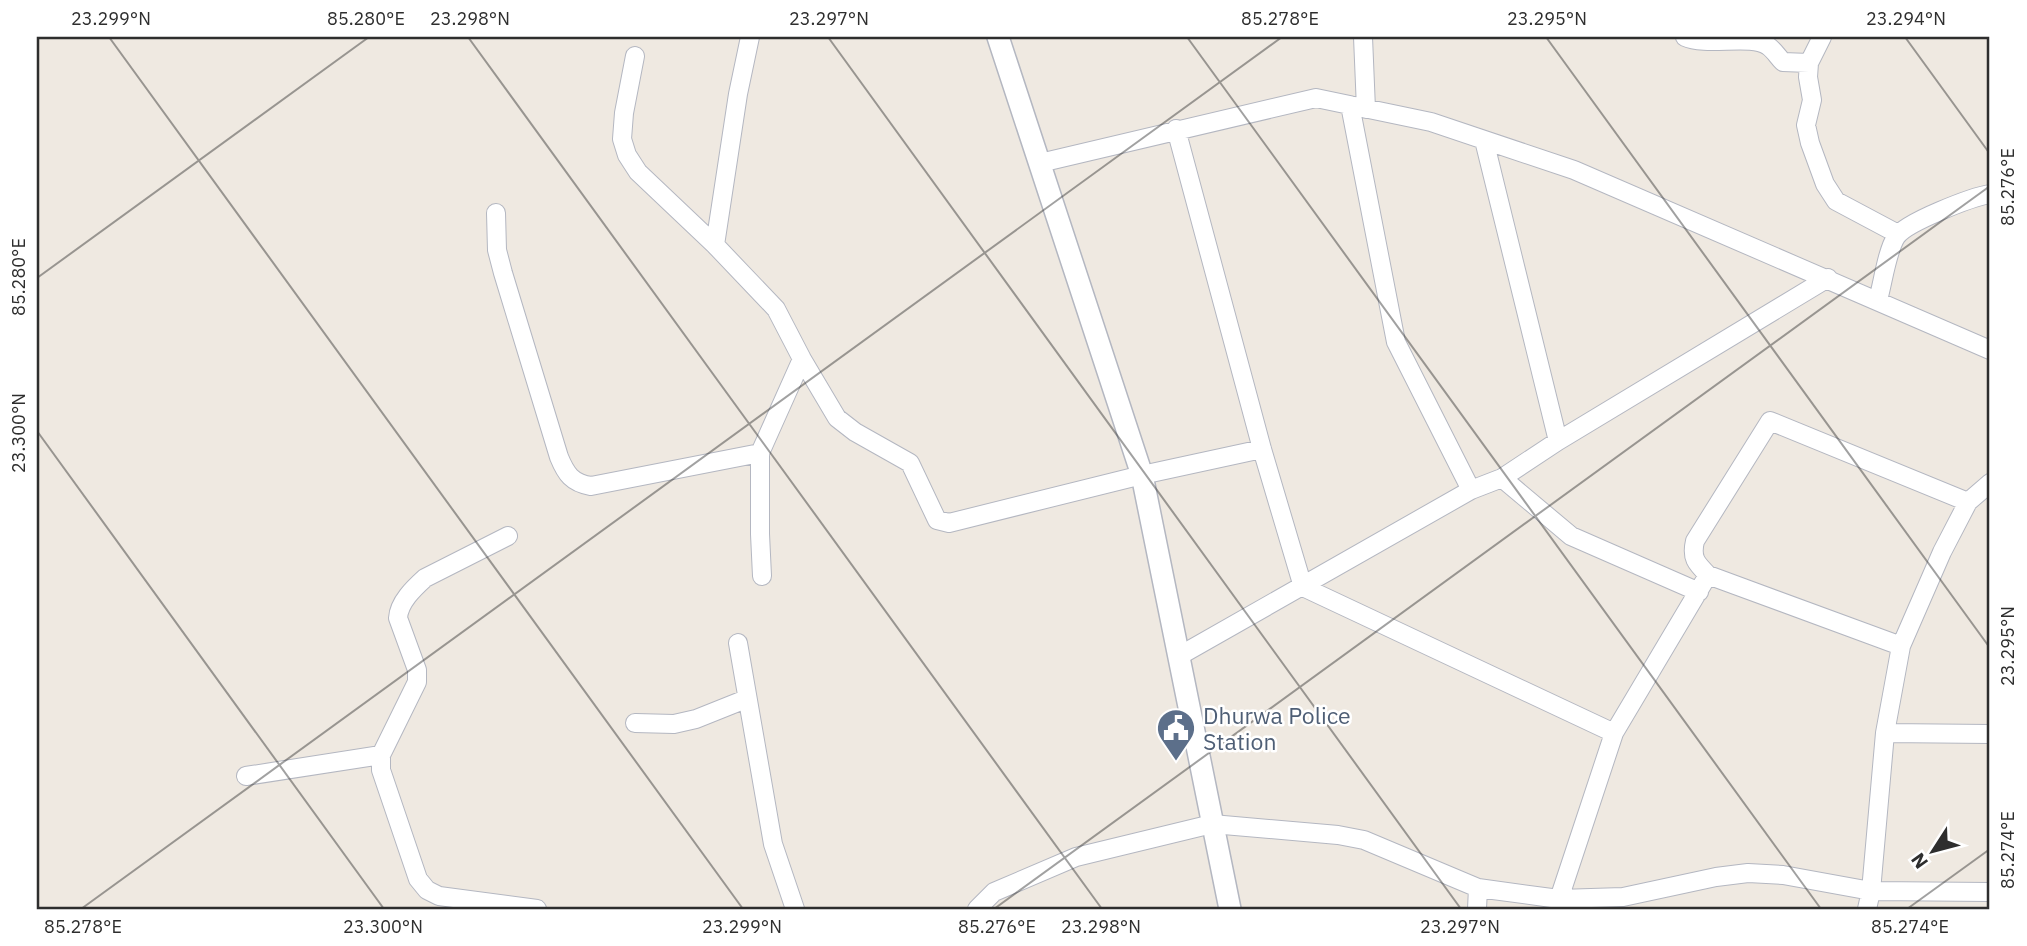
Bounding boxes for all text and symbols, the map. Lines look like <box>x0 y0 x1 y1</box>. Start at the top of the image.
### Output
text: 23.299°N <box>71 7 151 30</box>
text: 85.280°E <box>327 7 405 30</box>
text: 23.298°N <box>430 7 510 30</box>
text: 23.297°N <box>789 7 869 30</box>
text: 85.278°E <box>1241 7 1319 30</box>
text: 23.295°N <box>1507 7 1587 30</box>
text: 23.294°N <box>1866 7 1946 30</box>
text: 85.276°E <box>1996 148 2019 226</box>
text: 85.280°E <box>7 238 30 316</box>
text: 23.300°N <box>7 393 30 473</box>
text: 23.295°N <box>1996 606 2019 686</box>
place label: Dhurwa Police Station <box>1203 700 1351 756</box>
public building icon: Dhurwa Police Station <box>1155 707 1197 762</box>
text: 85.274°E <box>1996 811 2019 889</box>
north arrow <box>1898 816 1968 886</box>
text: N <box>1905 848 1933 874</box>
text: 85.278°E <box>44 915 122 938</box>
text: 23.300°N <box>343 915 423 938</box>
text: 23.299°N <box>702 915 782 938</box>
text: 85.276°E <box>958 915 1036 938</box>
text: 23.298°N <box>1061 915 1141 938</box>
text: 23.297°N <box>1420 915 1500 938</box>
text: 85.274°E <box>1871 915 1949 938</box>

